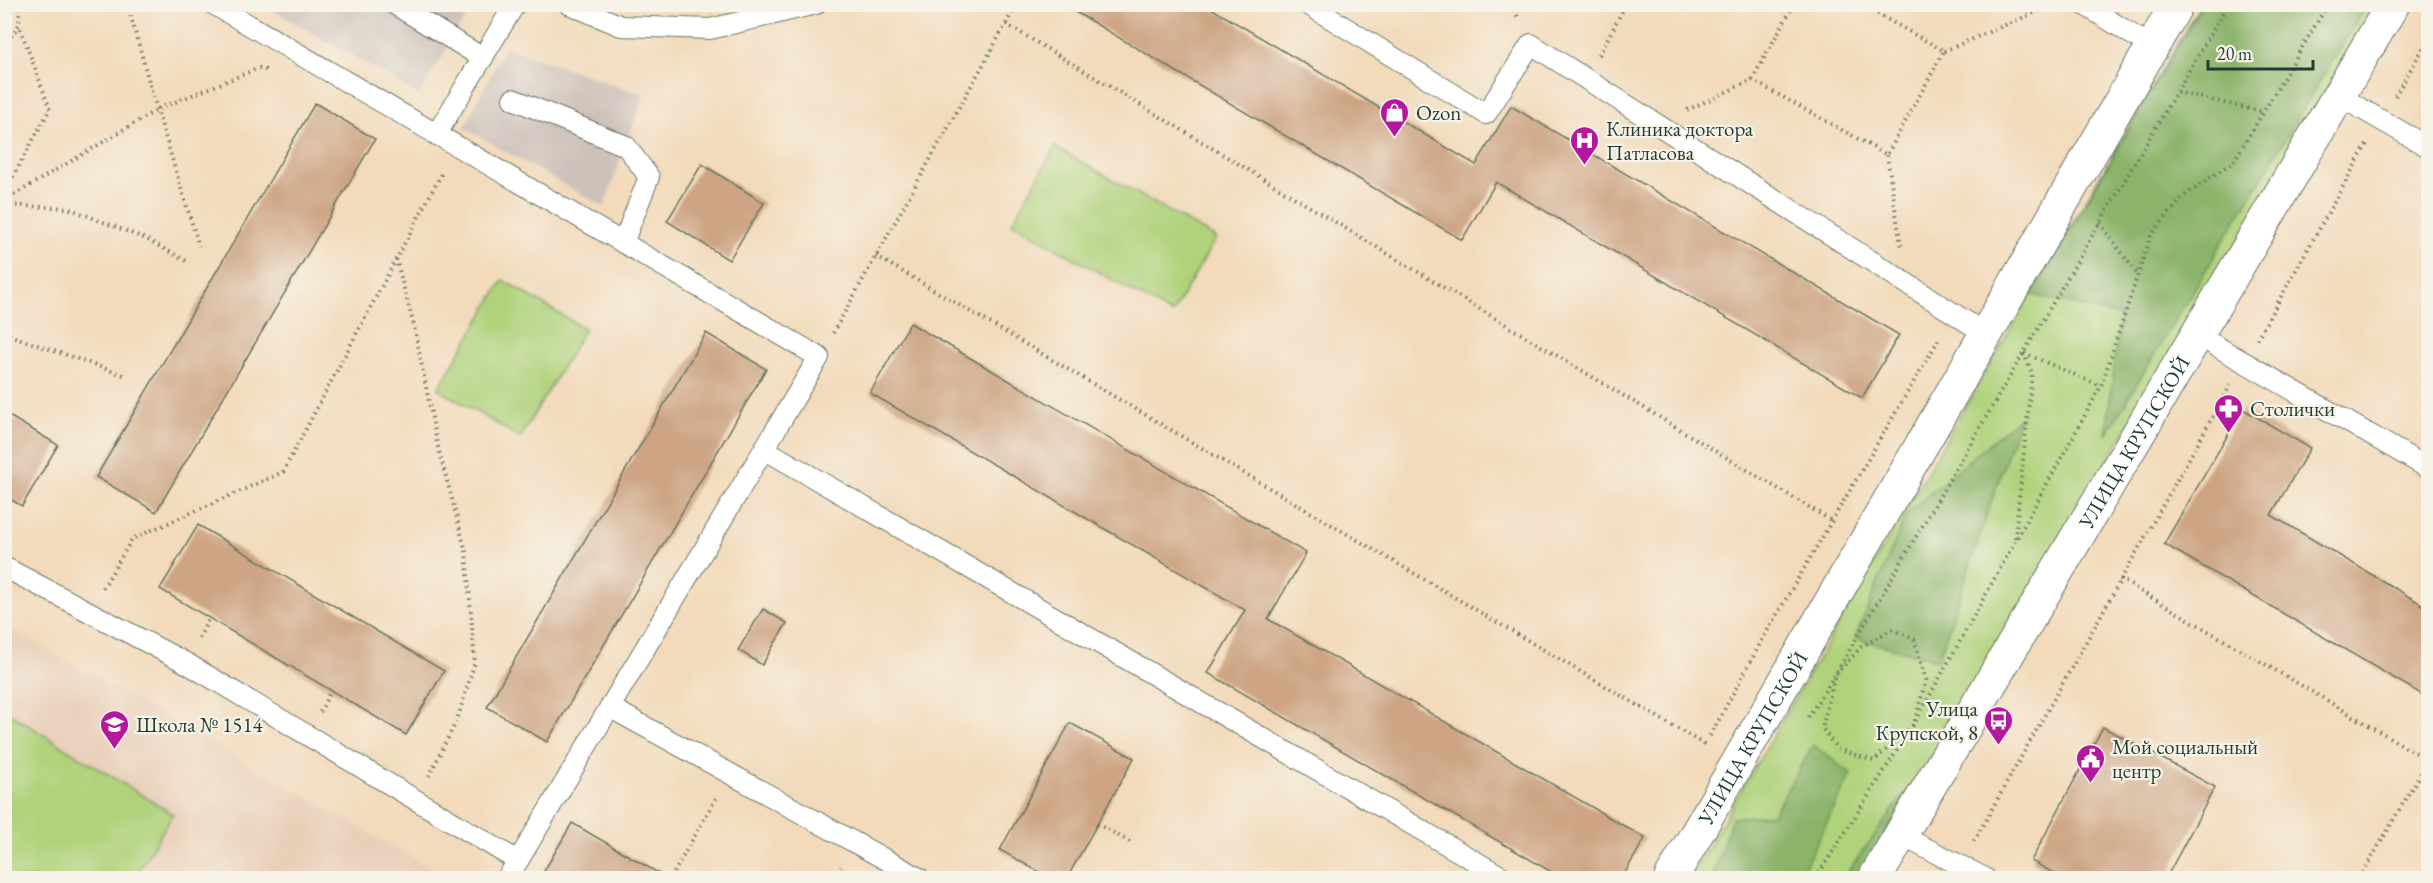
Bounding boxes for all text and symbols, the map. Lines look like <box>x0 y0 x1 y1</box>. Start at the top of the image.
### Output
scale bar <box>2208 33 2313 71</box>
text: 20 m <box>2217 42 2252 65</box>
shop icon: Ozon <box>1379 96 1411 138</box>
place label: Ozon <box>1416 99 1461 126</box>
place label: Клиника доктора Патласова <box>1606 115 1754 166</box>
hospital icon: Клиника доктора Патласова <box>1569 124 1601 166</box>
street label: УЛИЦА КРУПСКОЙ <box>2071 351 2195 534</box>
pharmacy icon: Столички <box>2213 392 2245 434</box>
place label: Столички <box>2250 395 2335 422</box>
street label: УЛИЦА КРУПСКОЙ <box>1691 646 1813 830</box>
place label: Улица Крупской, 8 <box>1876 695 1979 746</box>
bus stop icon: Улица Крупской, 8 <box>1983 704 2015 746</box>
school or university icon: Школа № 1514 <box>99 708 131 750</box>
place label: Школа № 1514 <box>136 711 264 738</box>
place label: Мой социальный центр <box>2112 733 2258 784</box>
public building icon: Мой социальный центр <box>2075 742 2107 784</box>

